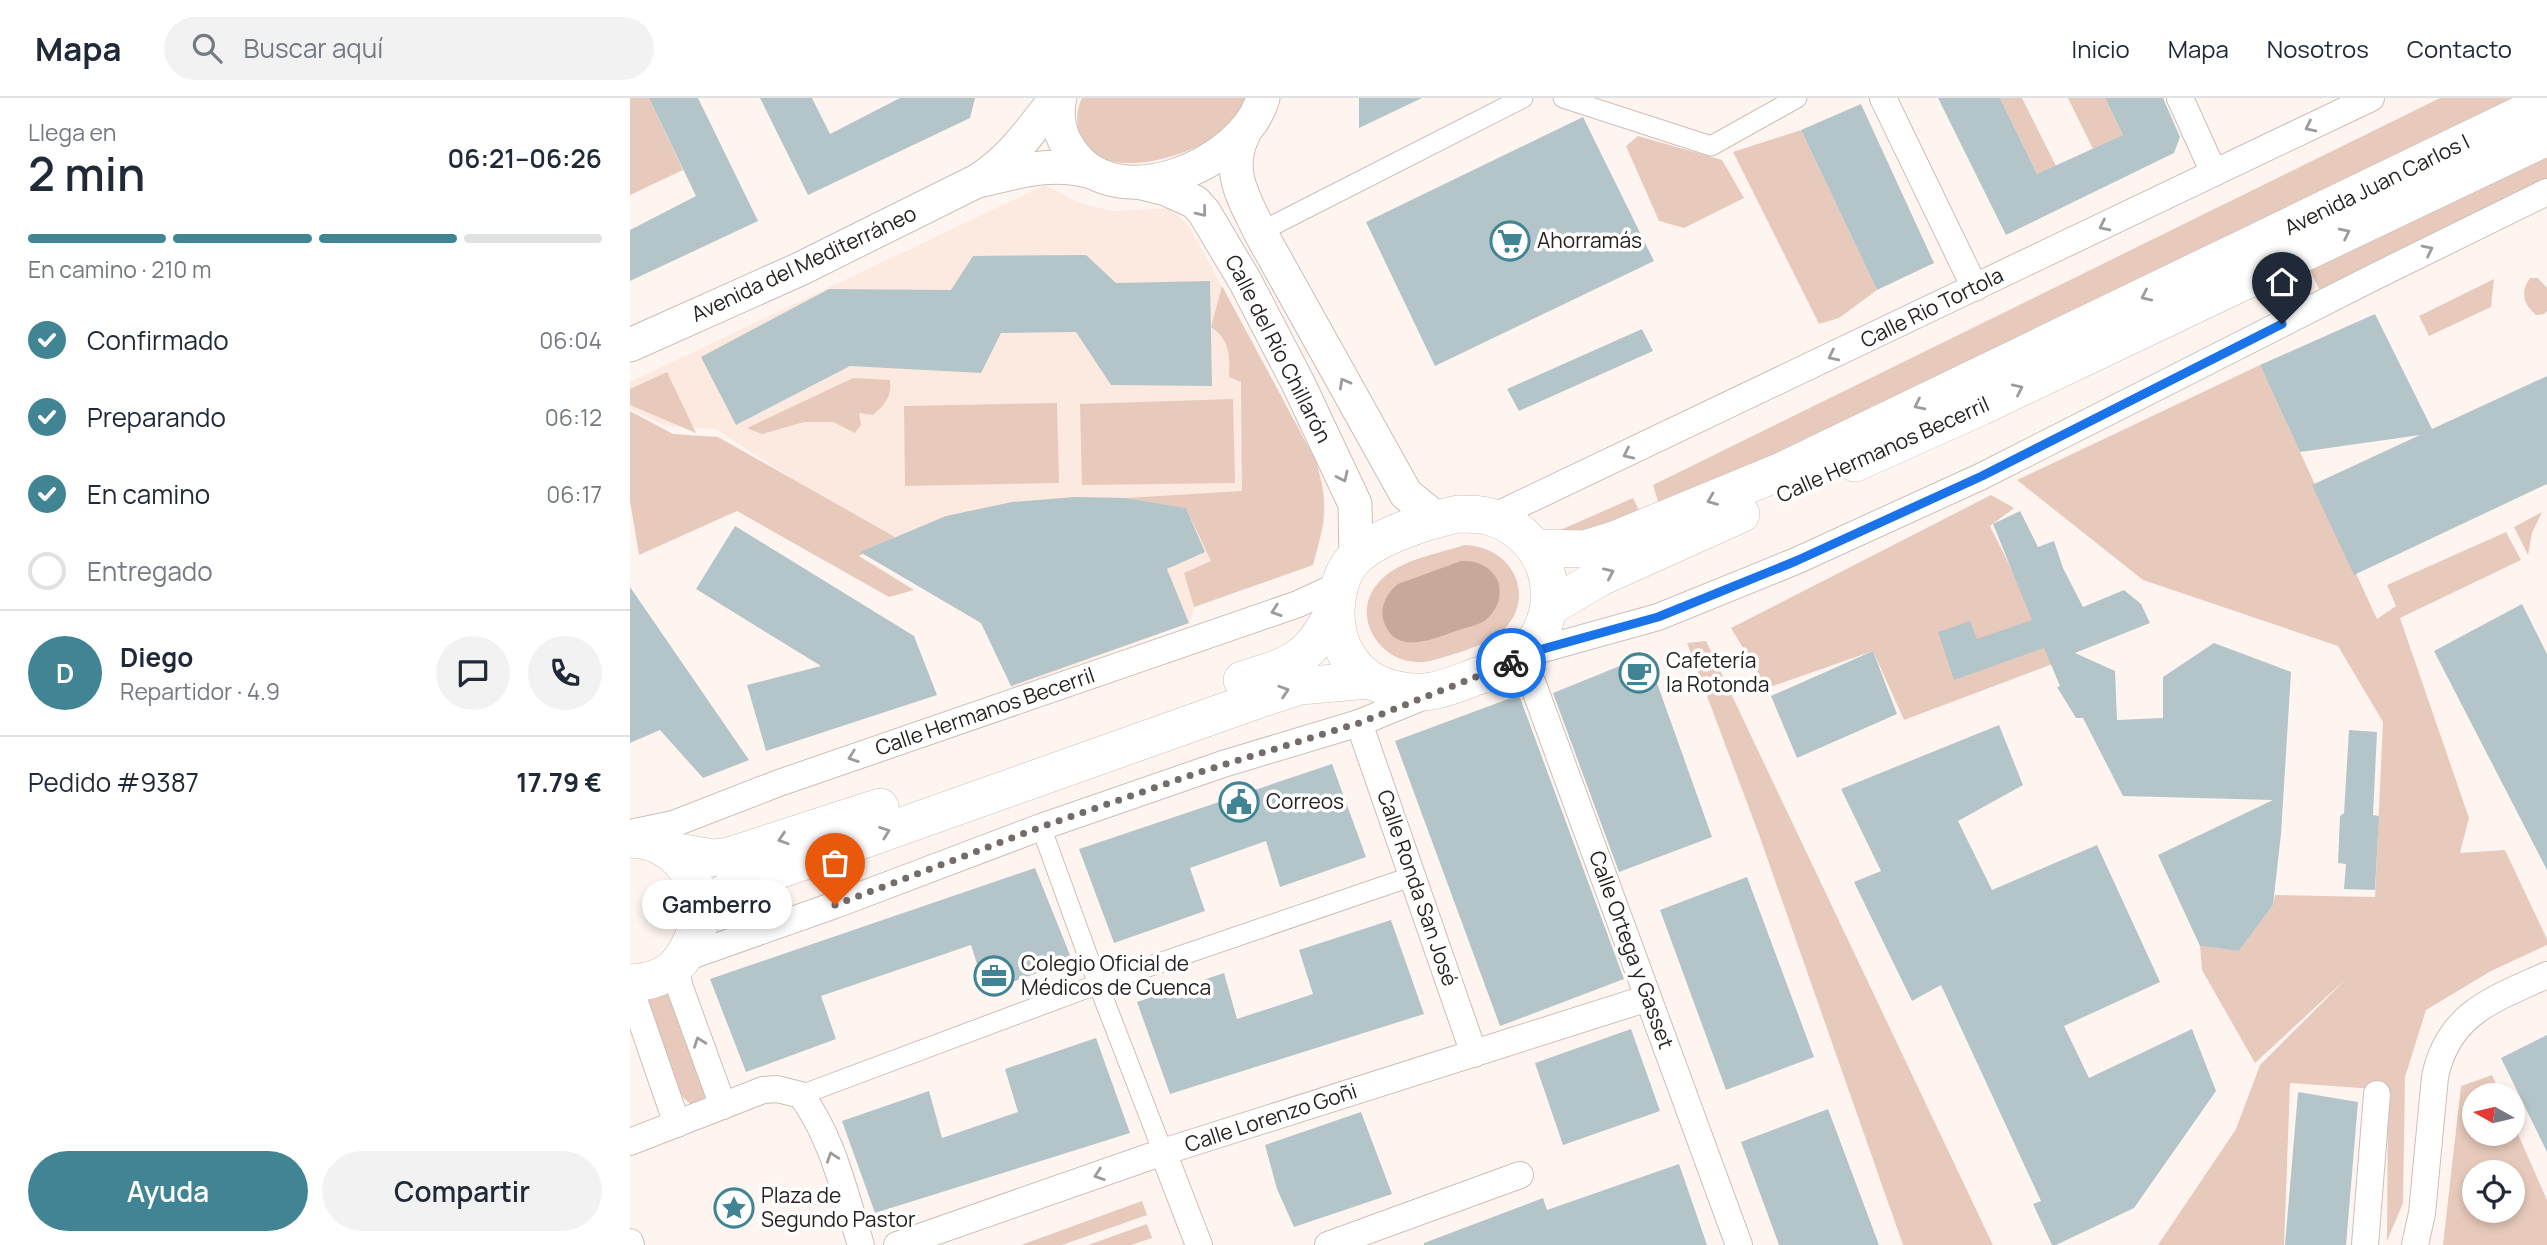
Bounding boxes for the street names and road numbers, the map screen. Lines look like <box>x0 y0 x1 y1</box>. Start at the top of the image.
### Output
street label: Avenida Juan Carlos I <box>2279 127 2474 241</box>
street label: Avenida del Mediterráneo <box>687 199 921 328</box>
street label: Calle del Río Chillarón <box>1219 250 1339 447</box>
street label: Calle Rio Tortola <box>1856 260 2008 354</box>
street label: Calle Hermanos Becerril <box>1772 389 1993 509</box>
street label: Calle Hermanos Becerril <box>871 660 1098 762</box>
street label: Calle Ronda San José <box>1371 786 1465 990</box>
street label: Calle Ortega y Gasset <box>1583 847 1681 1053</box>
street label: Calle Lorenzo Goñi <box>1181 1076 1360 1158</box>

